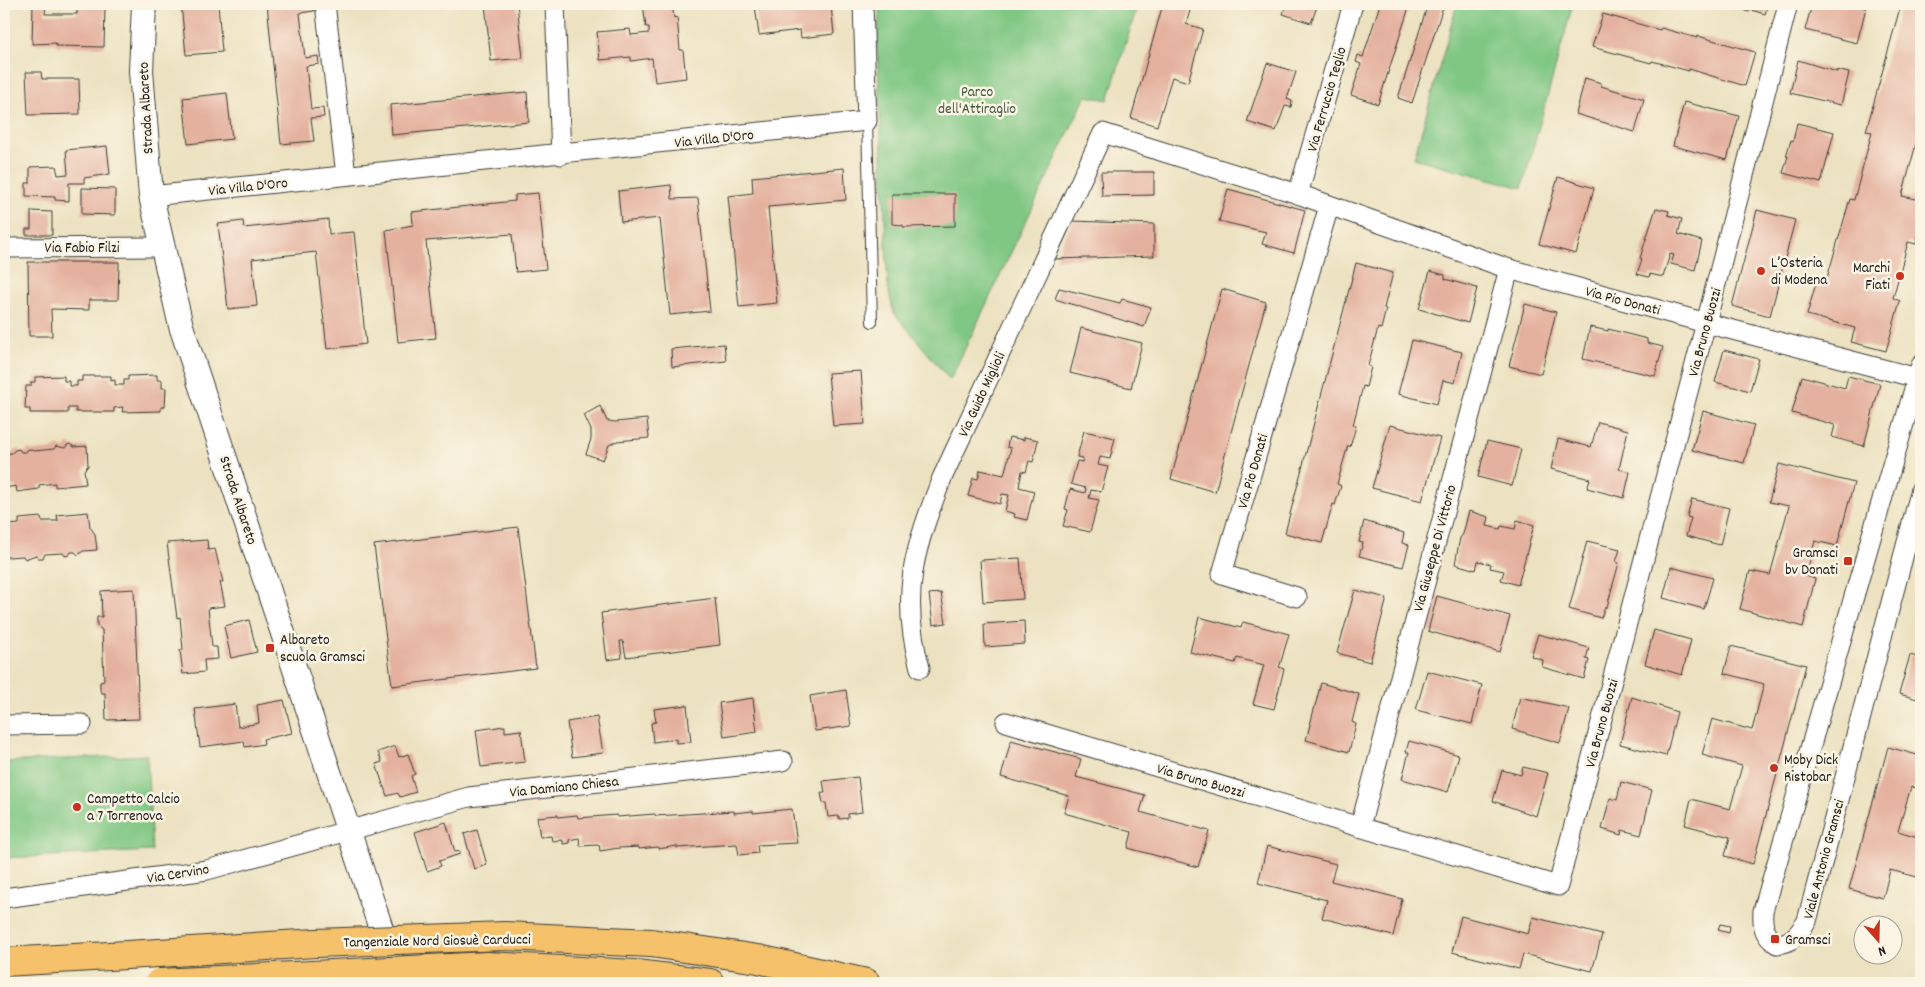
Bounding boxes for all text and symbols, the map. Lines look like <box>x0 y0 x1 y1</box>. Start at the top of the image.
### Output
street label: Via Ferruccio Teglio <box>1302 44 1354 155</box>
street label: Strada Albareto <box>134 61 160 154</box>
park label: Parco dell'Attiraglio <box>938 82 1016 121</box>
street label: Via Villa D'Oro <box>674 125 755 155</box>
street label: Via Villa D'Oro <box>208 173 289 203</box>
street label: Via Fabio Filzi <box>45 238 120 260</box>
place label: L’Osteria di Modena <box>1771 253 1828 292</box>
place label: Marchi Fiati <box>1853 258 1890 297</box>
marker: L’Osteria di Modena <box>1755 265 1767 277</box>
marker: Marchi Fiati <box>1894 270 1906 282</box>
street label: Via Pio Donati <box>1583 281 1663 323</box>
street label: Via Bruno Buozzi <box>1684 285 1728 379</box>
street label: Via Guido Miglioli <box>953 348 1012 441</box>
street label: Via Pio Donati <box>1233 431 1275 511</box>
street label: Strada Albareto <box>212 454 262 548</box>
street label: Via Giuseppe Di Vittorio <box>1408 482 1464 614</box>
place label: Gramsci bv Donati <box>1785 543 1838 582</box>
marker: Gramsci bv Donati <box>1842 555 1854 567</box>
place label: Albareto scuola Gramsci <box>280 630 365 669</box>
marker: Albareto scuola Gramsci <box>264 642 276 654</box>
street label: Via Bruno Buozzi <box>1581 676 1625 770</box>
place label: Moby Dick Ristobar <box>1784 750 1838 789</box>
street label: Via Bruno Buozzi <box>1154 759 1247 805</box>
marker: Moby Dick Ristobar <box>1768 762 1780 774</box>
street label: Via Damiano Chiesa <box>509 771 621 805</box>
place label: Campetto Calcio a 7 Torrenova <box>87 789 180 828</box>
street label: Viale Antonio Gramsci <box>1798 797 1852 922</box>
marker: Campetto Calcio a 7 Torrenova <box>71 801 83 813</box>
street label: Via Cervino <box>146 859 211 891</box>
north arrow <box>1852 914 1902 964</box>
street label: Tangenziale Nord Giosuè Carducci <box>343 929 531 955</box>
place label: Gramsci <box>1785 930 1831 952</box>
marker: Gramsci <box>1769 933 1781 945</box>
text: N <box>1875 940 1888 961</box>

